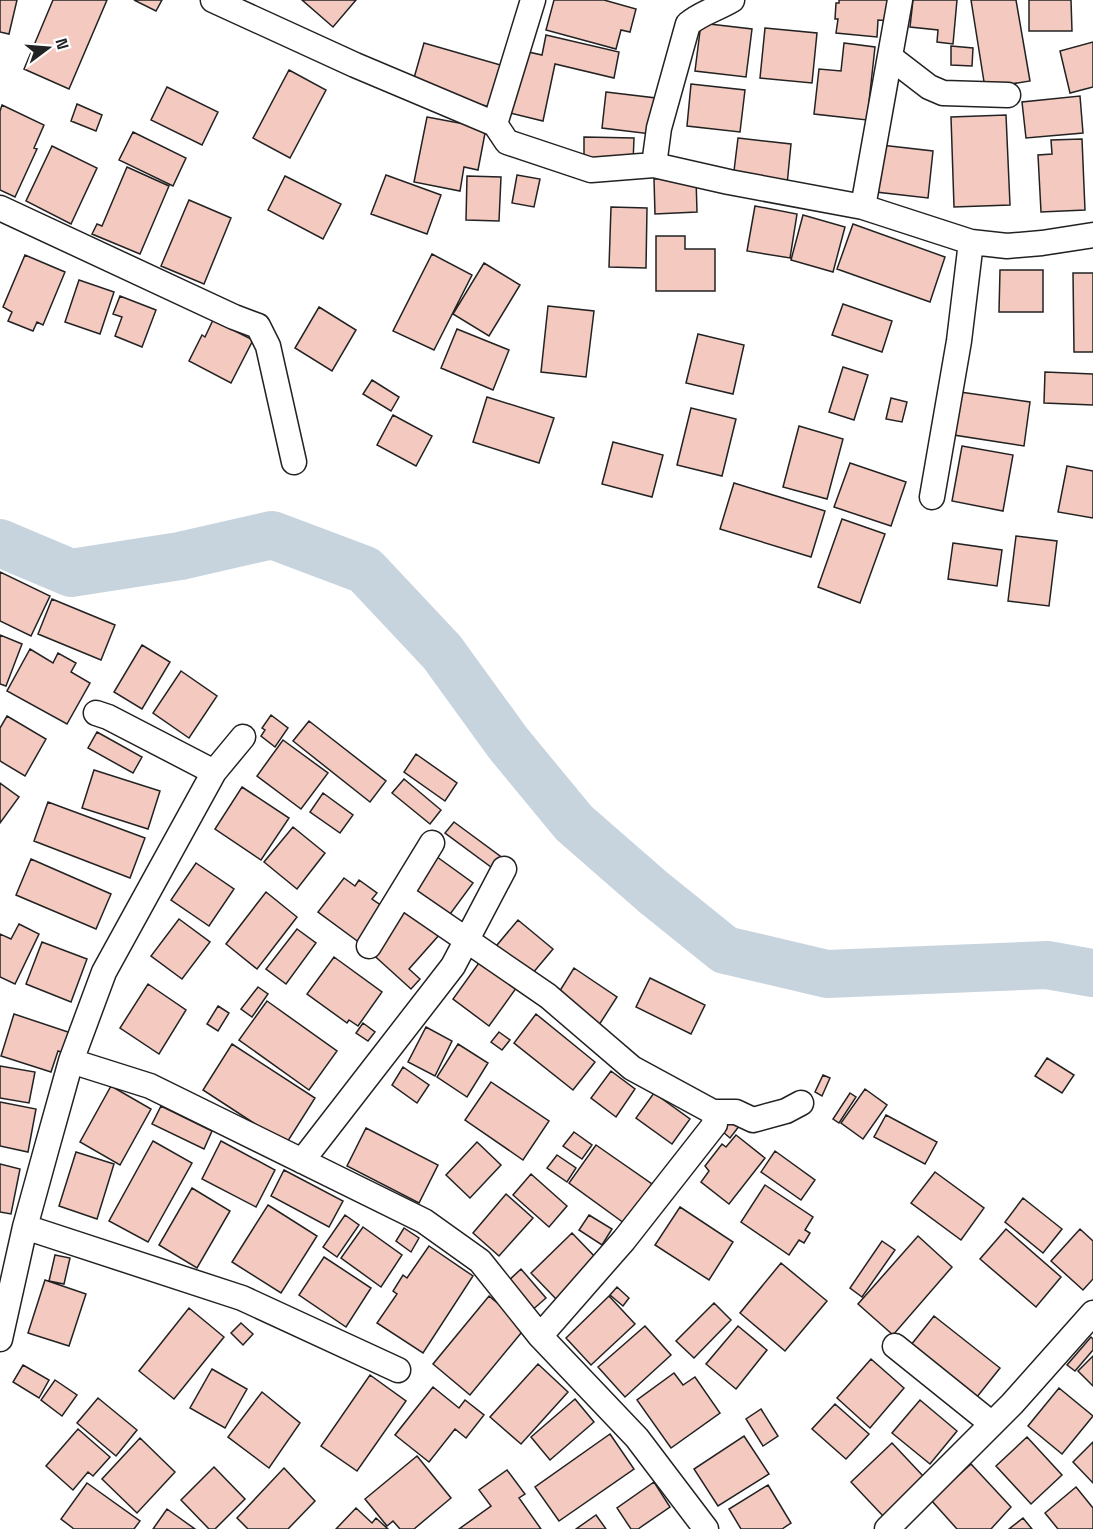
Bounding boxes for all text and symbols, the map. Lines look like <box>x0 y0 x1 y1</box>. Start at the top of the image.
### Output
north arrow <box>18 18 78 78</box>
text: N <box>50 36 74 52</box>

